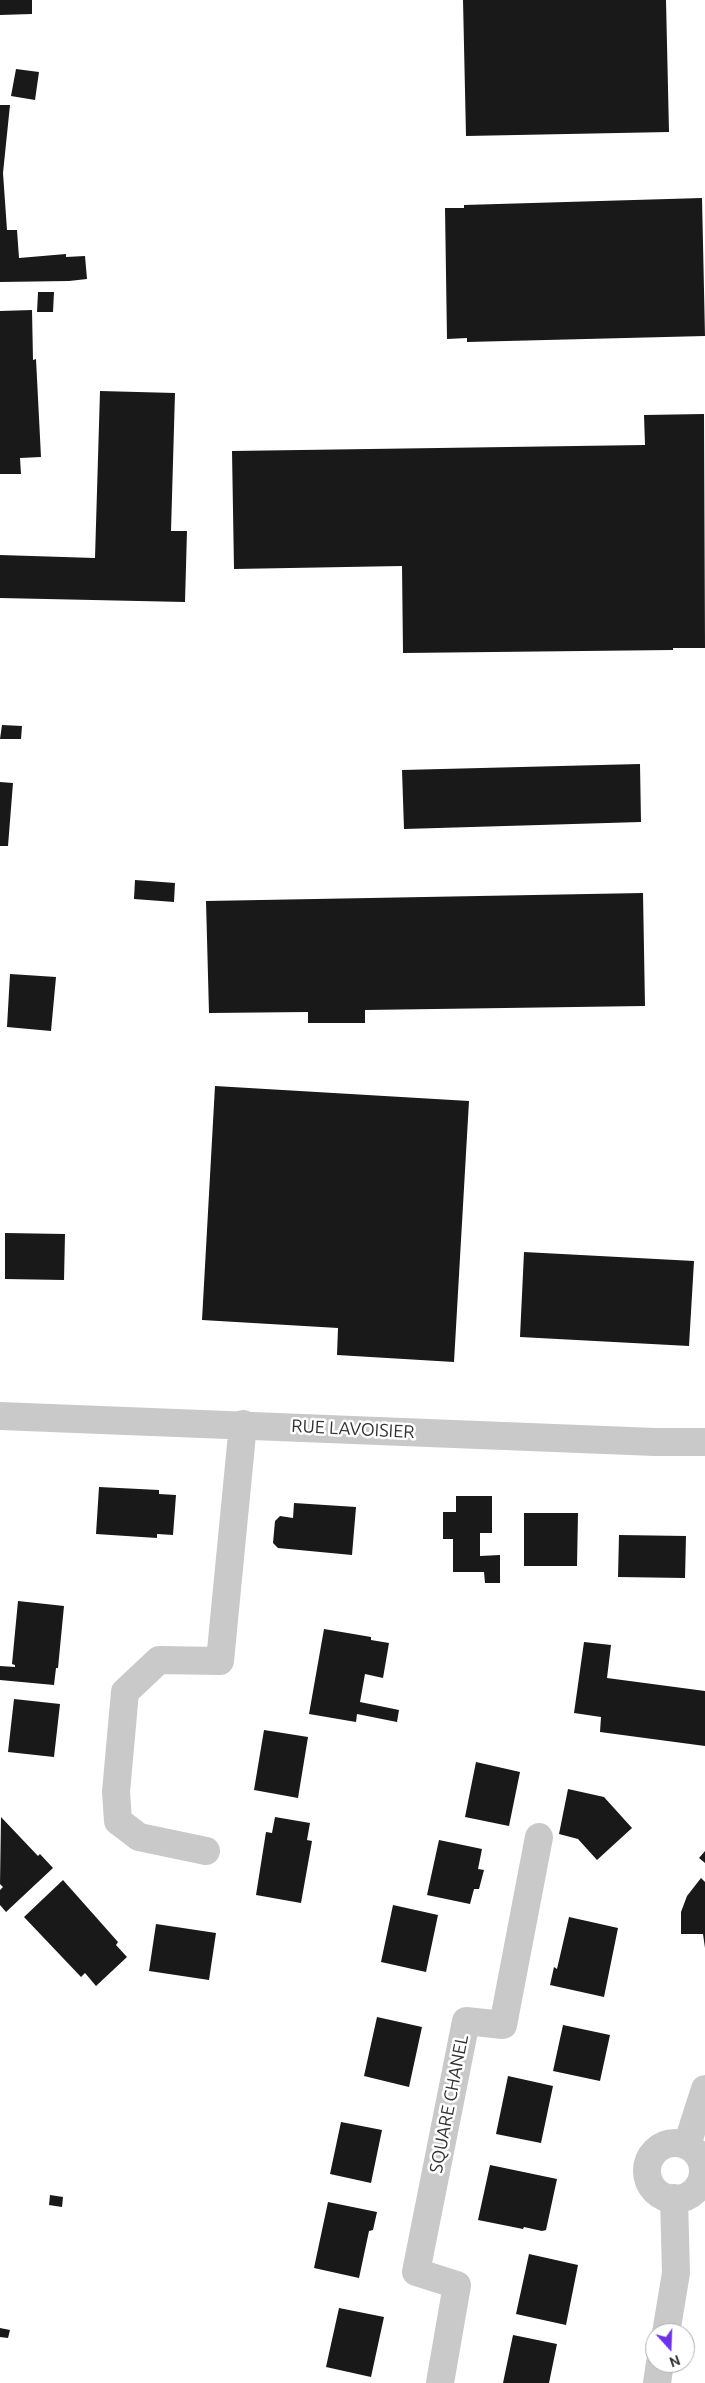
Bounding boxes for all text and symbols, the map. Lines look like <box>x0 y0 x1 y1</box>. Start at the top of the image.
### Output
street label: RUE LAVOISIER <box>291 1415 415 1443</box>
street label: SQUARE CHANEL <box>425 2033 473 2175</box>
north arrow <box>645 2323 695 2373</box>
text: N <box>667 2352 682 2370</box>

